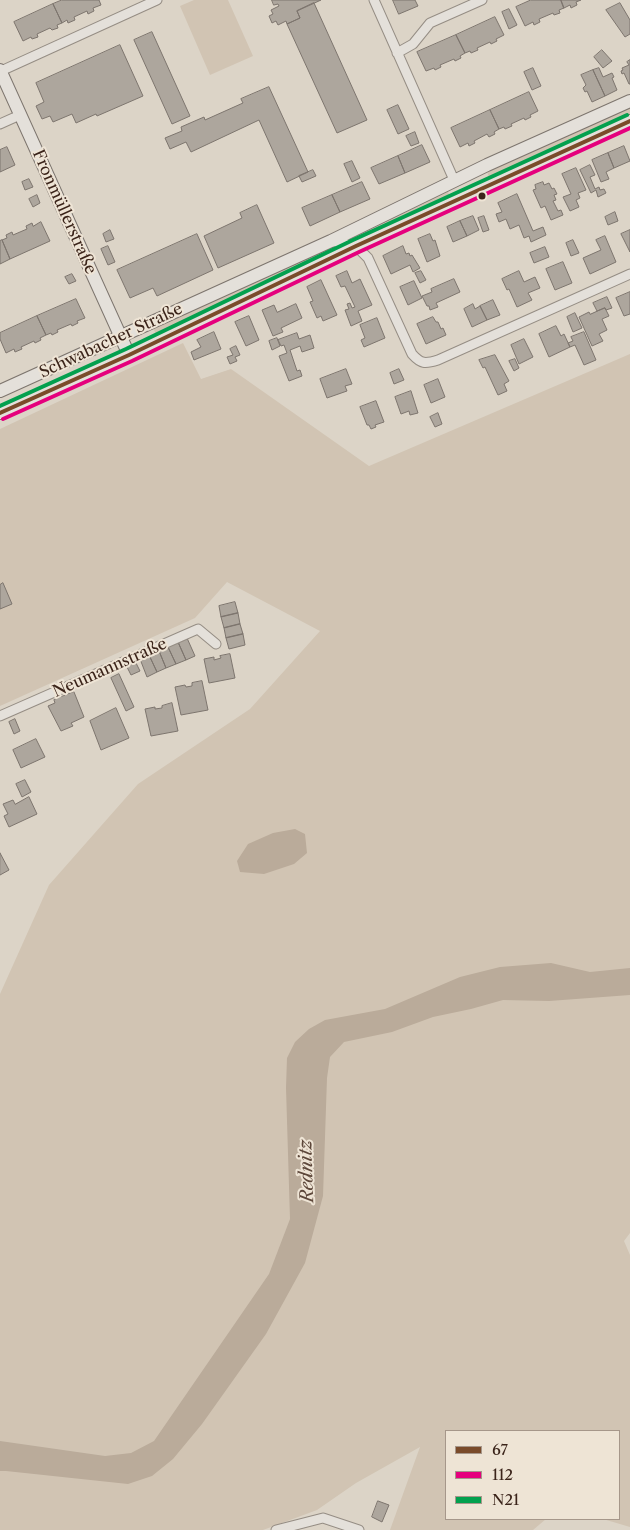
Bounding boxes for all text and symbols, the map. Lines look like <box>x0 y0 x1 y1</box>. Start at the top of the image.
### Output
street label: Fronmüllerstraße <box>28 147 100 277</box>
unlabelled marker <box>477 191 487 201</box>
street label: Schwabacher Straße <box>36 299 186 383</box>
street label: Neumannstraße <box>50 634 170 702</box>
water label: Rednitz <box>295 1139 319 1203</box>
legend <box>445 1430 620 1520</box>
text: 67 <box>492 1440 508 1459</box>
text: 112 <box>492 1465 513 1484</box>
text: N21 <box>492 1490 519 1509</box>

